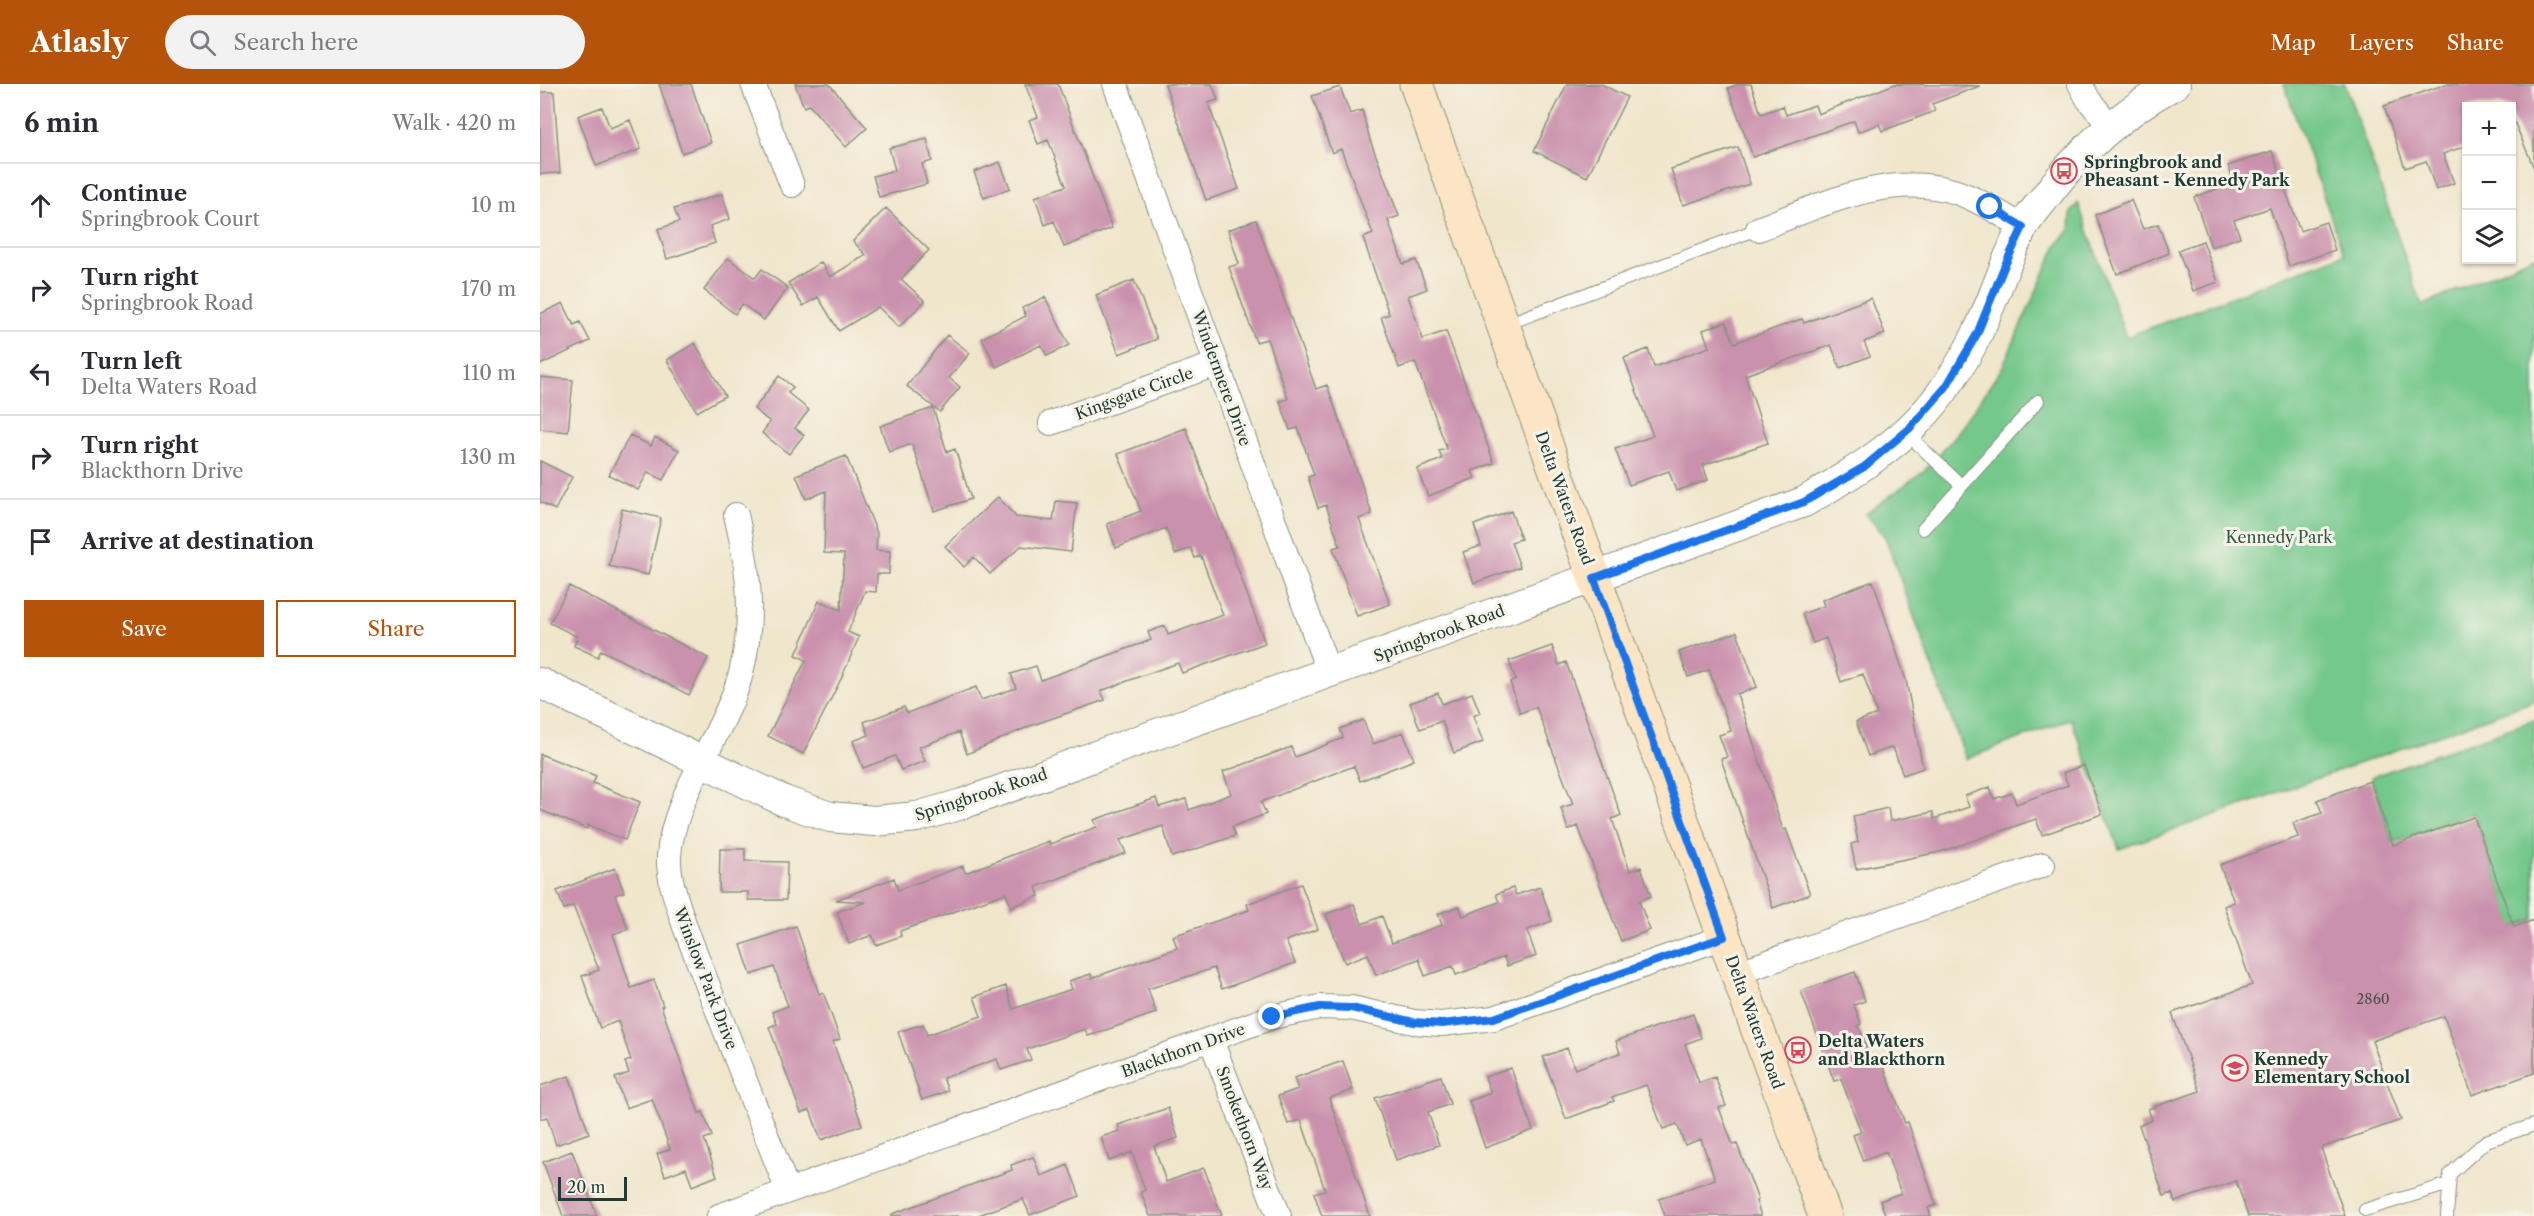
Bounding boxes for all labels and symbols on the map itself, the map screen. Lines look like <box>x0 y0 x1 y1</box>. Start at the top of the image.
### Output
place label: Springbrook and Pheasant - Kennedy Park <box>2084 152 2290 190</box>
bus stop icon: Springbrook and Pheasant - Kennedy Park <box>2049 156 2079 186</box>
route start <box>1976 193 2002 219</box>
street label: Windermere Drive <box>1188 306 1256 449</box>
street label: Kingsgate Circle <box>1072 362 1196 424</box>
street label: Delta Waters Road <box>1532 428 1599 568</box>
park label: Kennedy Park <box>2225 527 2333 547</box>
street label: Springbrook Road <box>1371 600 1507 666</box>
street label: Springbrook Road <box>912 763 1050 825</box>
street label: Winslow Park Drive <box>669 903 742 1052</box>
street label: Delta Waters Road <box>1722 952 1789 1092</box>
house number: 2860 <box>2356 990 2390 1008</box>
route end <box>1258 1003 1284 1029</box>
street label: Blackthorn Drive <box>1119 1018 1247 1082</box>
place label: Delta Waters and Blackthorn <box>1818 1031 1945 1069</box>
bus stop icon: Delta Waters and Blackthorn <box>1783 1035 1813 1065</box>
place label: Kennedy Elementary School <box>2254 1049 2410 1087</box>
school or university icon: Kennedy Elementary School <box>2220 1053 2250 1083</box>
street label: Smokethorn Way <box>1212 1063 1278 1194</box>
scale bar <box>558 1174 627 1202</box>

